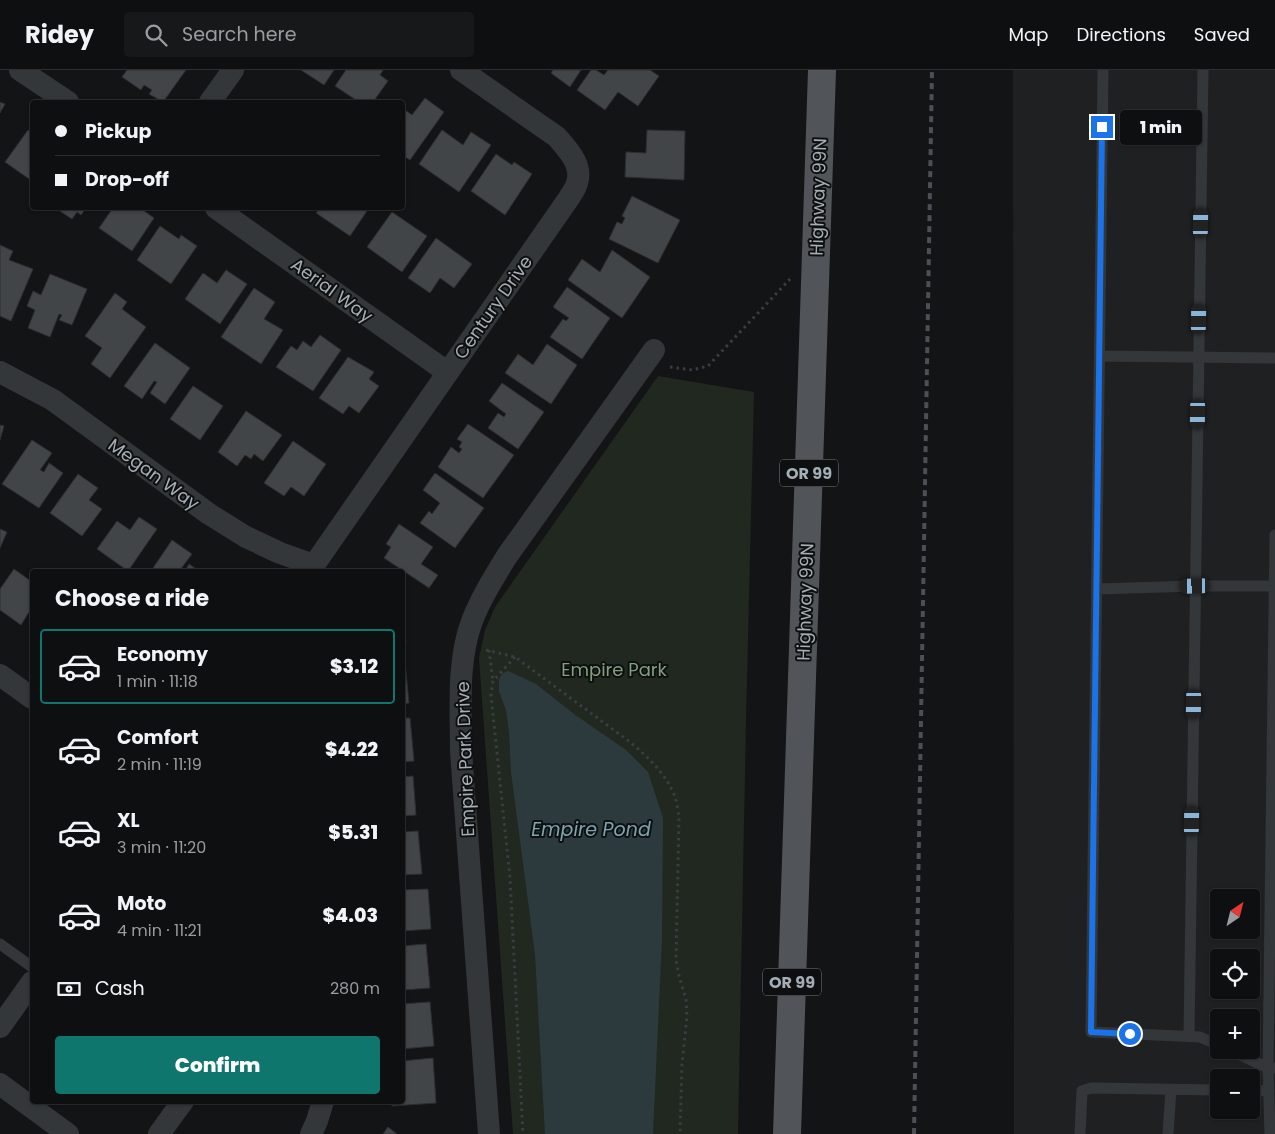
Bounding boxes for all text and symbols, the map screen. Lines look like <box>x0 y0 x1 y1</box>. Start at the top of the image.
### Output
search box <box>124 12 474 57</box>
text: Ridey <box>25 18 94 51</box>
icon: search <box>142 21 170 49</box>
text: Search here <box>182 21 296 48</box>
text: Map <box>1009 22 1048 47</box>
text: Directions <box>1076 22 1166 47</box>
text: Saved <box>1194 22 1250 47</box>
callout: 1 min <box>1120 110 1202 144</box>
route end <box>1091 116 1113 138</box>
text: 1 min <box>1140 116 1182 139</box>
text: Pickup <box>85 118 151 145</box>
street label: Highway 99N <box>803 138 833 256</box>
text: Drop-off <box>85 166 169 193</box>
car <box>1193 208 1208 238</box>
street label: Century Drive <box>448 250 538 364</box>
street label: Aerial Way <box>286 252 378 328</box>
car <box>1191 304 1206 334</box>
car <box>1190 399 1205 429</box>
street label: Megan Way <box>103 432 205 516</box>
road number: OR 99 <box>780 459 838 486</box>
street label: Highway 99N <box>790 543 820 661</box>
car <box>1179 578 1210 594</box>
text: Choose a ride <box>55 583 209 614</box>
text: Economy <box>117 641 208 668</box>
icon: car <box>57 644 102 689</box>
text: $3.12 <box>330 653 378 680</box>
park label: Empire Park <box>561 657 668 682</box>
text: 1 min · 11:18 <box>117 670 198 693</box>
street label: Empire Park Drive <box>450 681 480 837</box>
car <box>1186 689 1201 719</box>
text: Comfort <box>117 724 199 751</box>
icon: car <box>57 727 102 772</box>
text: $4.22 <box>325 736 378 763</box>
text: 2 min · 11:19 <box>117 753 202 776</box>
car <box>1184 806 1199 836</box>
text: XL <box>117 807 140 834</box>
icon: car <box>57 810 102 855</box>
water label: Empire Pond <box>531 816 651 843</box>
text: $5.31 <box>328 819 378 846</box>
text: 3 min · 11:20 <box>117 836 206 859</box>
north arrow <box>1210 889 1260 939</box>
map controls <box>1210 889 1260 1119</box>
text: Moto <box>117 890 166 917</box>
icon: car <box>57 893 102 938</box>
text: $4.03 <box>323 902 378 929</box>
text: 4 min · 11:21 <box>117 919 202 942</box>
button: locate <box>1210 949 1260 999</box>
road number: OR 99 <box>763 969 821 996</box>
icon: cash <box>55 975 83 1003</box>
text: Cash <box>95 975 145 1002</box>
text: 280 m <box>330 977 380 1000</box>
button: + <box>1210 1009 1260 1059</box>
route start <box>1119 1023 1141 1045</box>
button: Confirm <box>55 1036 380 1094</box>
button: − <box>1210 1069 1260 1119</box>

